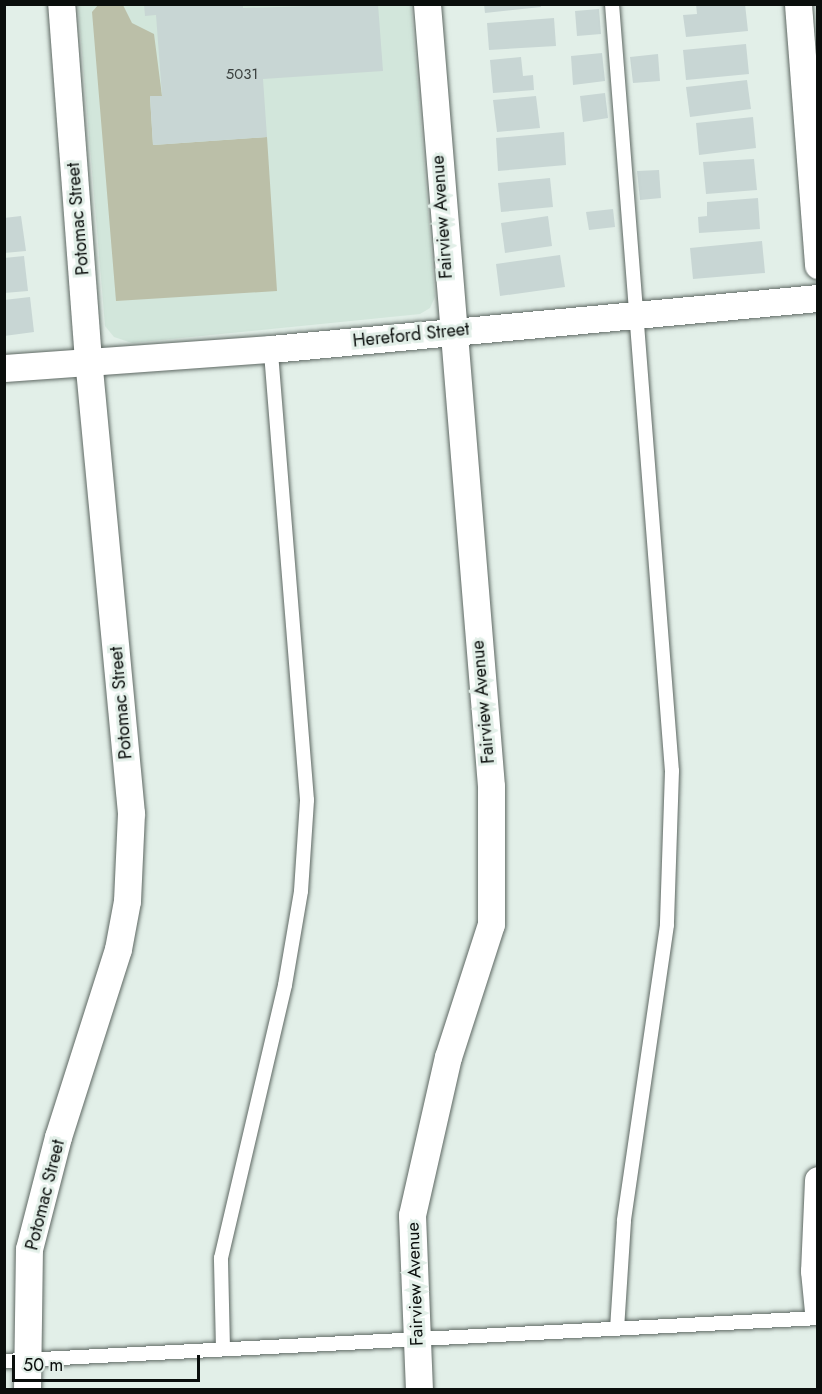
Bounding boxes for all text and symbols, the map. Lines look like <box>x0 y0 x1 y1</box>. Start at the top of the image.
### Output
house number: 5031 <box>226 66 258 84</box>
street label: Fairview Avenue <box>427 154 457 280</box>
street label: Potomac Street <box>62 162 94 276</box>
street label: Hereford Street <box>352 318 470 352</box>
street label: Fairview Avenue <box>467 639 499 765</box>
street label: Potomac Street <box>105 646 137 760</box>
street label: Potomac Street <box>21 1138 69 1252</box>
street label: Fairview Avenue <box>402 1222 428 1346</box>
scale bar <box>15 1343 202 1381</box>
text: 50 m <box>23 1352 63 1378</box>

